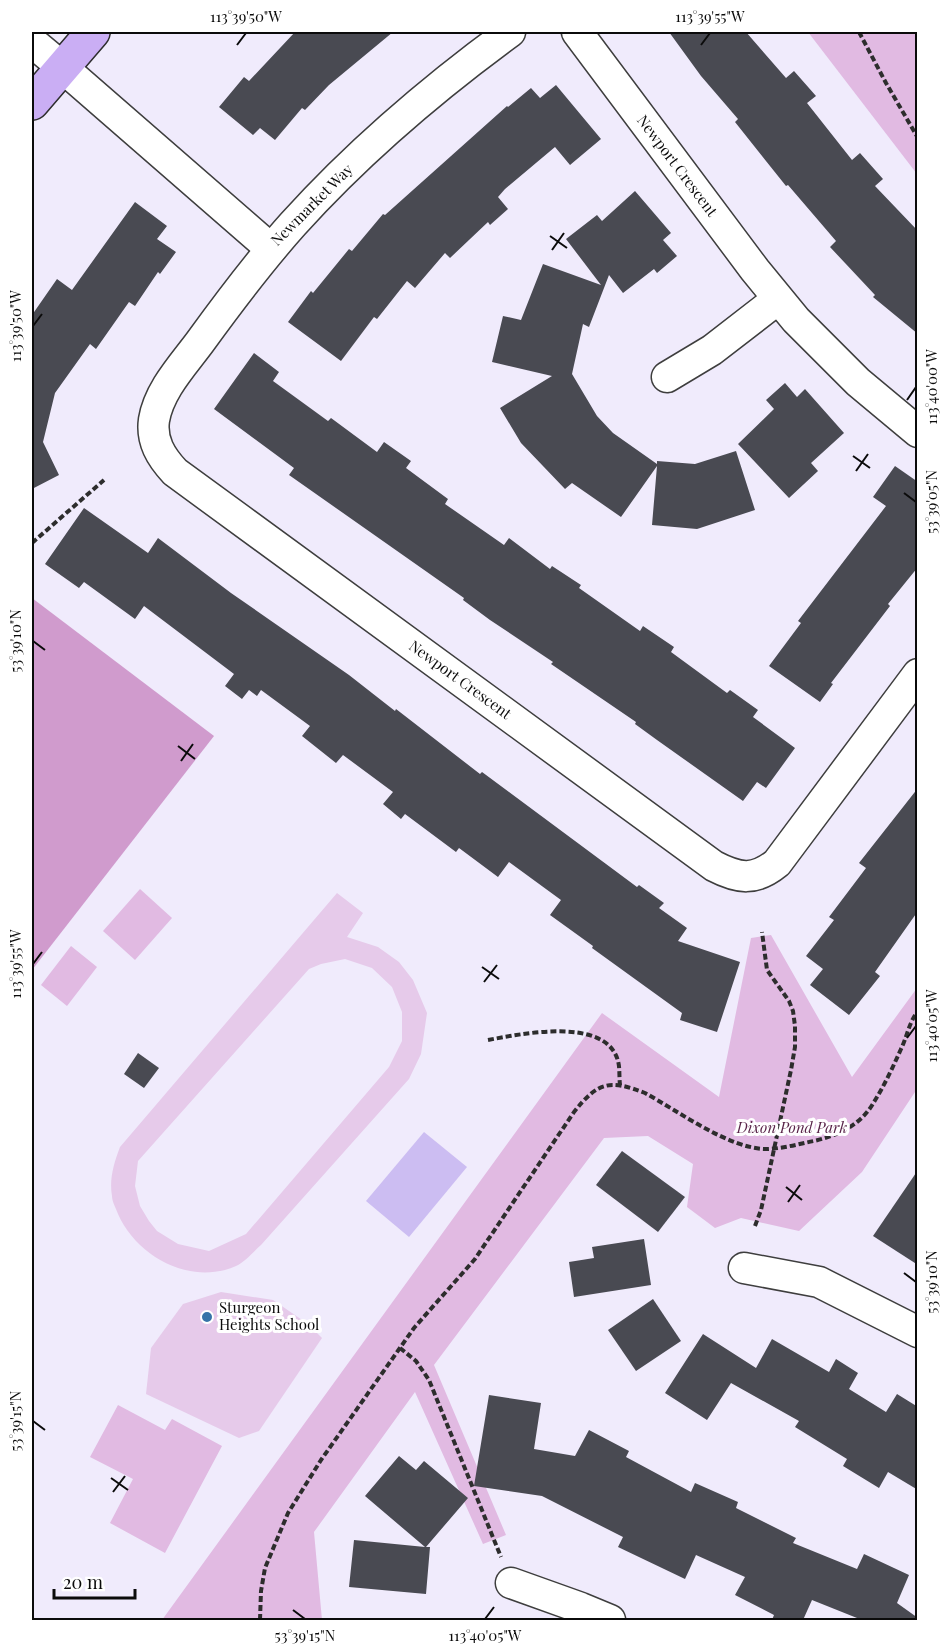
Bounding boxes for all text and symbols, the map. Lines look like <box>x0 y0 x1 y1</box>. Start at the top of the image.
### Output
text: 113°39'50"W <box>210 6 282 26</box>
text: 113°39'55"W <box>675 6 745 26</box>
street label: Newport Crescent <box>633 111 723 221</box>
street label: Newmarket Way <box>266 159 357 250</box>
text: 113°39'50"W <box>5 290 25 362</box>
text: 113°40'00"W <box>921 349 941 425</box>
text: 53°39'05"N <box>921 469 941 534</box>
text: 53°39'10"N <box>5 609 25 673</box>
street label: Newport Crescent <box>405 635 516 724</box>
text: 113°39'55"W <box>5 929 25 999</box>
text: 113°40'05"W <box>921 989 941 1062</box>
park label: Dixon Pond Park <box>736 1117 847 1137</box>
text: 53°39'10"N <box>921 1250 941 1314</box>
place label: Sturgeon Heights School <box>219 1297 319 1334</box>
marker: Sturgeon Heights School <box>200 1310 214 1324</box>
text: 53°39'15"N <box>5 1390 25 1451</box>
scale bar <box>54 1562 135 1600</box>
text: 20 m <box>63 1570 103 1594</box>
text: 53°39'15"N <box>275 1625 336 1645</box>
text: 113°40'05"W <box>449 1625 522 1645</box>

